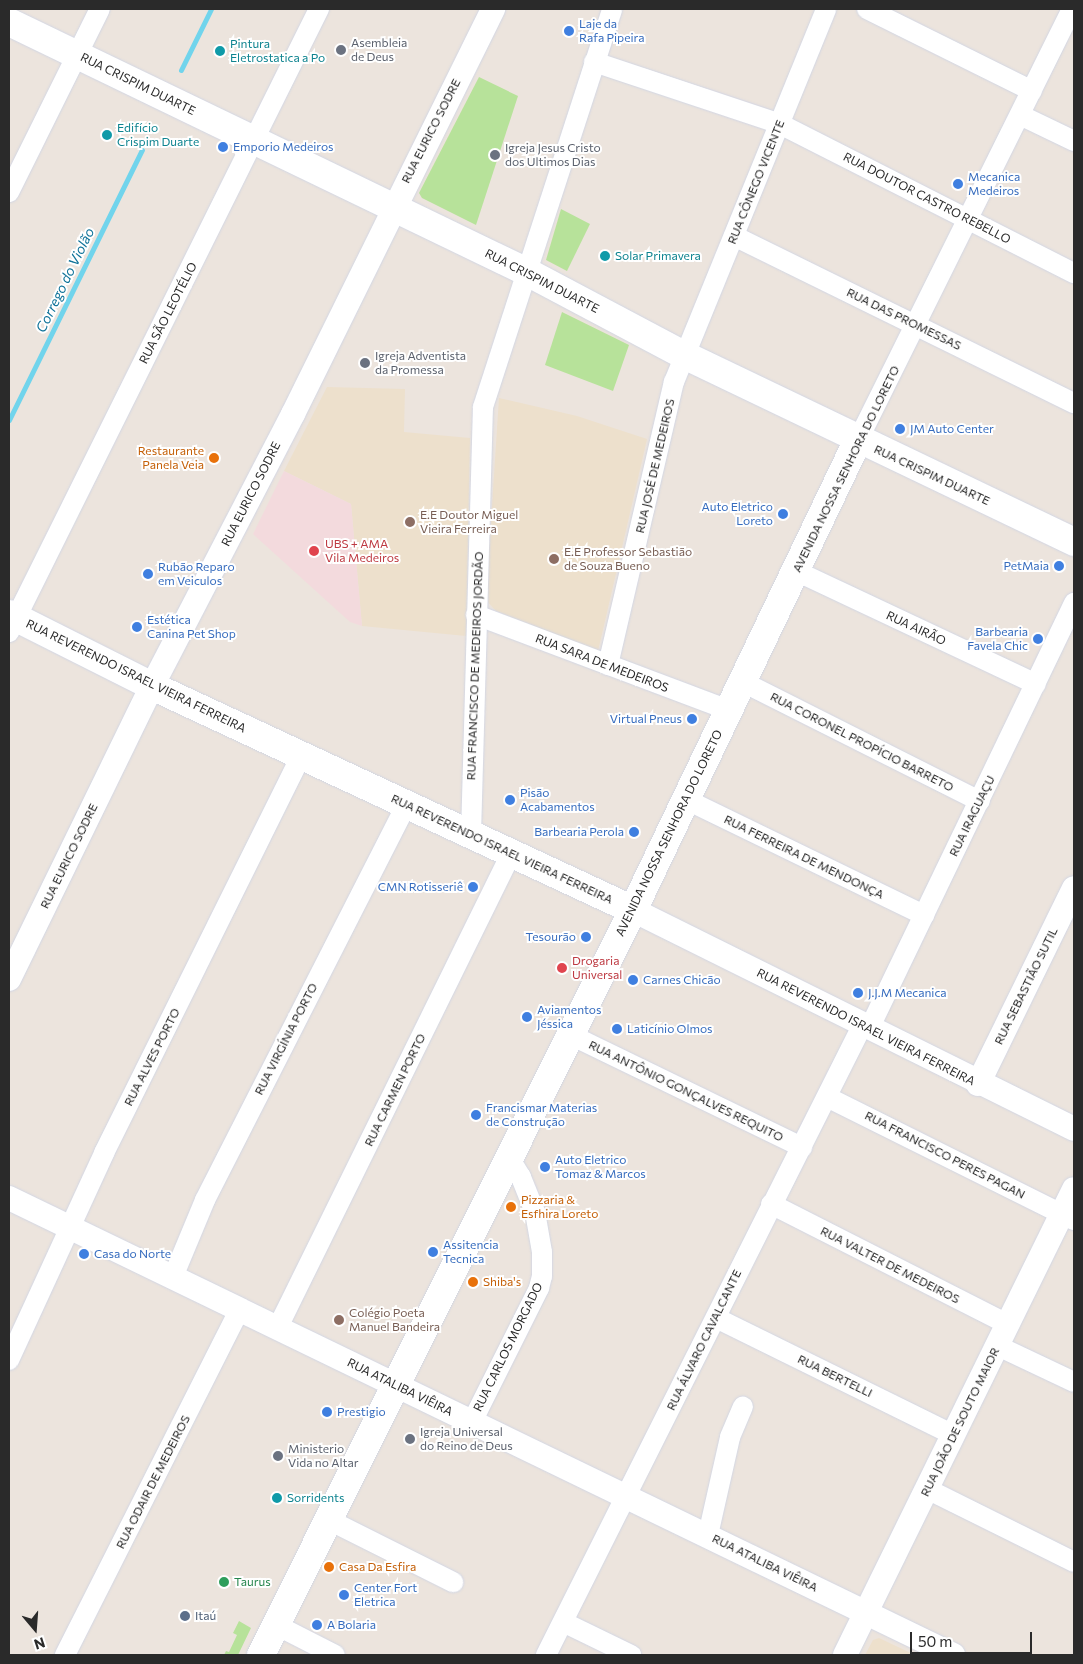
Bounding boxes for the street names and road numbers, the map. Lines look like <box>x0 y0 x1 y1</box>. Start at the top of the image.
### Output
street label: RUA CRISPIM DUARTE <box>78 50 198 118</box>
street label: RUA EURICO SODRE <box>398 76 464 186</box>
street label: RUA CÔNEGO VICENTE <box>724 118 788 246</box>
street label: RUA DOUTOR CASTRO REBELLO <box>841 149 1013 247</box>
street label: RUA CRISPIM DUARTE <box>482 246 602 316</box>
street label: RUA SÃO LEOTÉLIO <box>136 260 200 366</box>
street label: RUA DAS PROMESSAS <box>844 285 964 353</box>
street label: AVENIDA NOSSA SENHORA DO LORETO <box>790 363 902 575</box>
street label: RUA JOSÉ DE MEDEIROS <box>633 397 677 535</box>
street label: RUA EURICO SODRE <box>218 439 284 549</box>
street label: RUA CRISPIM DUARTE <box>872 442 992 508</box>
street label: RUA FRANCISCO DE MEDEIROS JORDÃO <box>464 551 486 781</box>
street label: RUA AIRÃO <box>884 608 948 648</box>
street label: RUA REVERENDO ISRAEL VIEIRA FERREIRA <box>24 616 248 736</box>
street label: RUA SARA DE MEDEIROS <box>533 631 671 695</box>
street label: RUA CORONEL PROPÍCIO BARRETO <box>768 689 956 795</box>
street label: AVENIDA NOSSA SENHORA DO LORETO <box>613 727 725 939</box>
street label: RUA IRAGUAÇU <box>946 773 998 859</box>
street label: RUA REVERENDO ISRAEL VIEIRA FERREIRA <box>389 791 615 907</box>
street label: RUA EURICO SODRE <box>37 801 101 911</box>
street label: RUA FERREIRA DE MENDONÇA <box>722 812 886 902</box>
street label: RUA SEBASTIÃO SUTIL <box>991 925 1061 1047</box>
street label: RUA REVERENDO ISRAEL VIEIRA FERREIRA <box>754 965 978 1089</box>
street label: RUA VIRGÍNIA PORTO <box>252 981 320 1097</box>
street label: RUA ALVES PORTO <box>121 1006 183 1108</box>
street label: RUA CARMEN PORTO <box>361 1031 429 1149</box>
street label: RUA ANTÔNIO GONÇALVES REQUITO <box>586 1037 786 1145</box>
street label: RUA FRANCISCO PERES PAGAN <box>862 1108 1028 1202</box>
street label: RUA VALTER DE MEDEIROS <box>818 1224 962 1306</box>
street label: RUA ÁLVARO CAVALCANTE <box>664 1267 744 1413</box>
street label: RUA CARLOS MORGADO <box>470 1280 546 1414</box>
street label: RUA JOÃO DE SOUTO MAIOR <box>918 1345 1002 1499</box>
street label: RUA BERTELLI <box>795 1352 875 1400</box>
street label: RUA ATALIBA VIÊIRA <box>345 1355 455 1419</box>
street label: RUA ODAIR DE MEDEIROS <box>113 1413 193 1551</box>
street label: RUA ATALIBA VIÊIRA <box>710 1531 820 1595</box>

